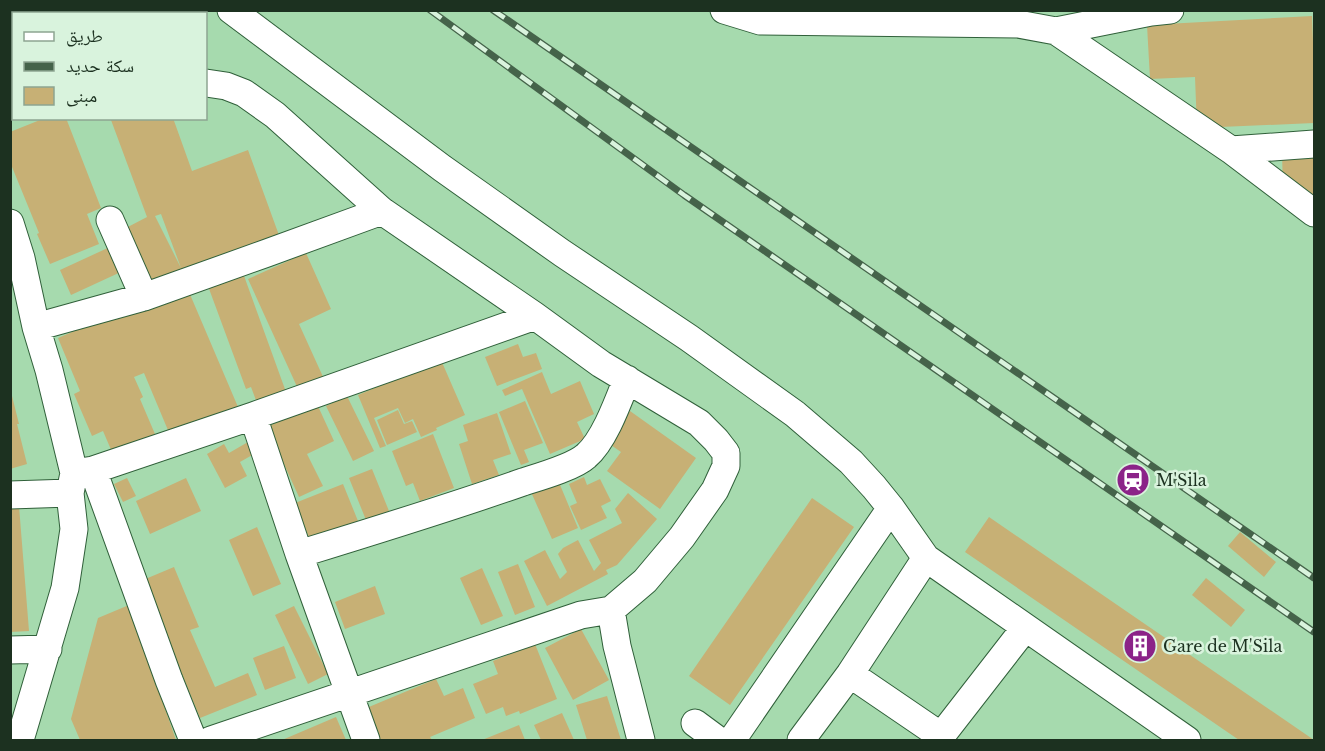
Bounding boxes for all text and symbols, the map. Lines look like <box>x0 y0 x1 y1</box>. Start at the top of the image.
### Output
legend <box>12 12 207 120</box>
text: طريق <box>66 25 103 47</box>
text: سكة حديد <box>66 55 134 77</box>
text: مبنى <box>66 85 97 107</box>
station icon: M'Sila <box>1115 462 1151 498</box>
place label: M'Sila <box>1156 470 1207 490</box>
building icon: Gare de M'Sila <box>1122 628 1158 664</box>
place label: Gare de M'Sila <box>1163 636 1282 656</box>

